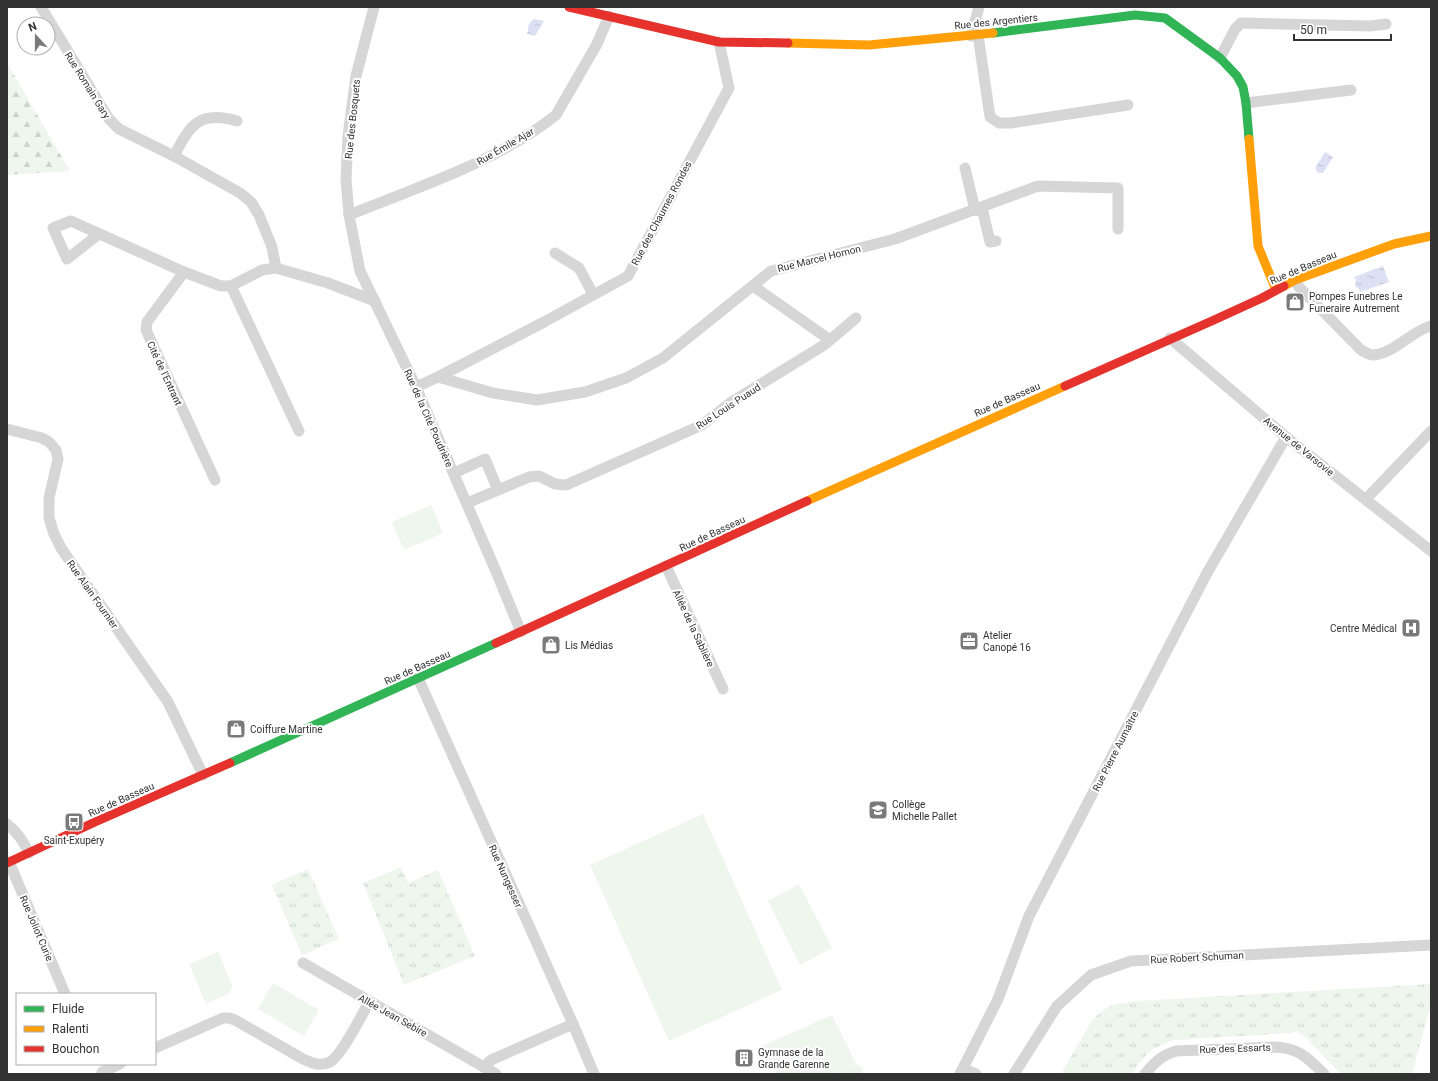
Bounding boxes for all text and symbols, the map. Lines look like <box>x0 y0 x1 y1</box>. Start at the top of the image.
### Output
street label: Rue des Argentiers <box>954 12 1038 31</box>
north arrow <box>16 16 56 56</box>
scale bar <box>1294 16 1391 42</box>
text: N <box>27 20 39 35</box>
text: 50 m <box>1300 23 1327 37</box>
street label: Rue Romain Gary <box>63 50 113 121</box>
street label: Rue des Bosquets <box>343 79 362 159</box>
street label: Rue Émile Ajar <box>474 124 536 167</box>
street label: Rue des Chaumes Rondes <box>629 159 694 267</box>
street label: Rue Marcel Homon <box>776 243 862 274</box>
street label: Rue de Basseau <box>1268 248 1338 286</box>
shop icon: Pompes Funebres Le Funeraire Autrement <box>1284 291 1306 313</box>
place label: Pompes Funebres Le Funeraire Autrement <box>1309 291 1403 314</box>
street label: Cité de l'Entrant <box>145 339 184 407</box>
street label: Rue de la Cité Poudrière <box>402 368 455 469</box>
street label: Rue de Basseau <box>972 380 1042 419</box>
street label: Rue Louis Puaud <box>694 382 763 431</box>
street label: Avenue de Varsovie <box>1261 415 1336 478</box>
street label: Rue de Basseau <box>678 513 747 553</box>
street label: Rue Alain Fournier <box>65 558 121 631</box>
street label: Allée de la Sablière <box>671 588 716 669</box>
hospital icon: Centre Médical <box>1400 617 1422 639</box>
place label: Centre Médical <box>1330 623 1397 634</box>
office icon: Atelier Canopé 16 <box>958 630 980 652</box>
place label: Atelier Canopé 16 <box>983 630 1031 653</box>
shop icon: Lis Médias <box>540 634 562 656</box>
place label: Lis Médias <box>565 640 613 651</box>
street label: Rue de Basseau <box>382 648 452 687</box>
street label: Rue Pierre Aumaître <box>1090 709 1140 793</box>
shop icon: Coiffure Martine <box>225 718 247 740</box>
place label: Coiffure Martine <box>250 724 323 735</box>
street label: Rue de Basseau <box>86 780 156 819</box>
school or university icon: Collège Michelle Pallet <box>867 799 889 821</box>
place label: Collège Michelle Pallet <box>892 799 957 822</box>
bus stop icon: Saint-Exupéry <box>63 811 85 833</box>
place label: Saint-Exupéry <box>44 835 105 846</box>
street label: Rue Nungesser <box>487 843 525 910</box>
street label: Rue Joliot Curie <box>18 894 55 963</box>
street label: Rue Robert Schuman <box>1150 950 1244 965</box>
street label: Allée Jean Sebire <box>357 992 429 1039</box>
legend <box>16 993 156 1065</box>
text: Fluide <box>52 1002 84 1016</box>
text: Ralenti <box>52 1022 89 1036</box>
text: Bouchon <box>52 1042 99 1056</box>
street label: Rue des Essarts <box>1199 1042 1271 1055</box>
building icon: Gymnase de la Grande Garenne <box>733 1047 755 1069</box>
place label: Gymnase de la Grande Garenne <box>758 1047 830 1070</box>

